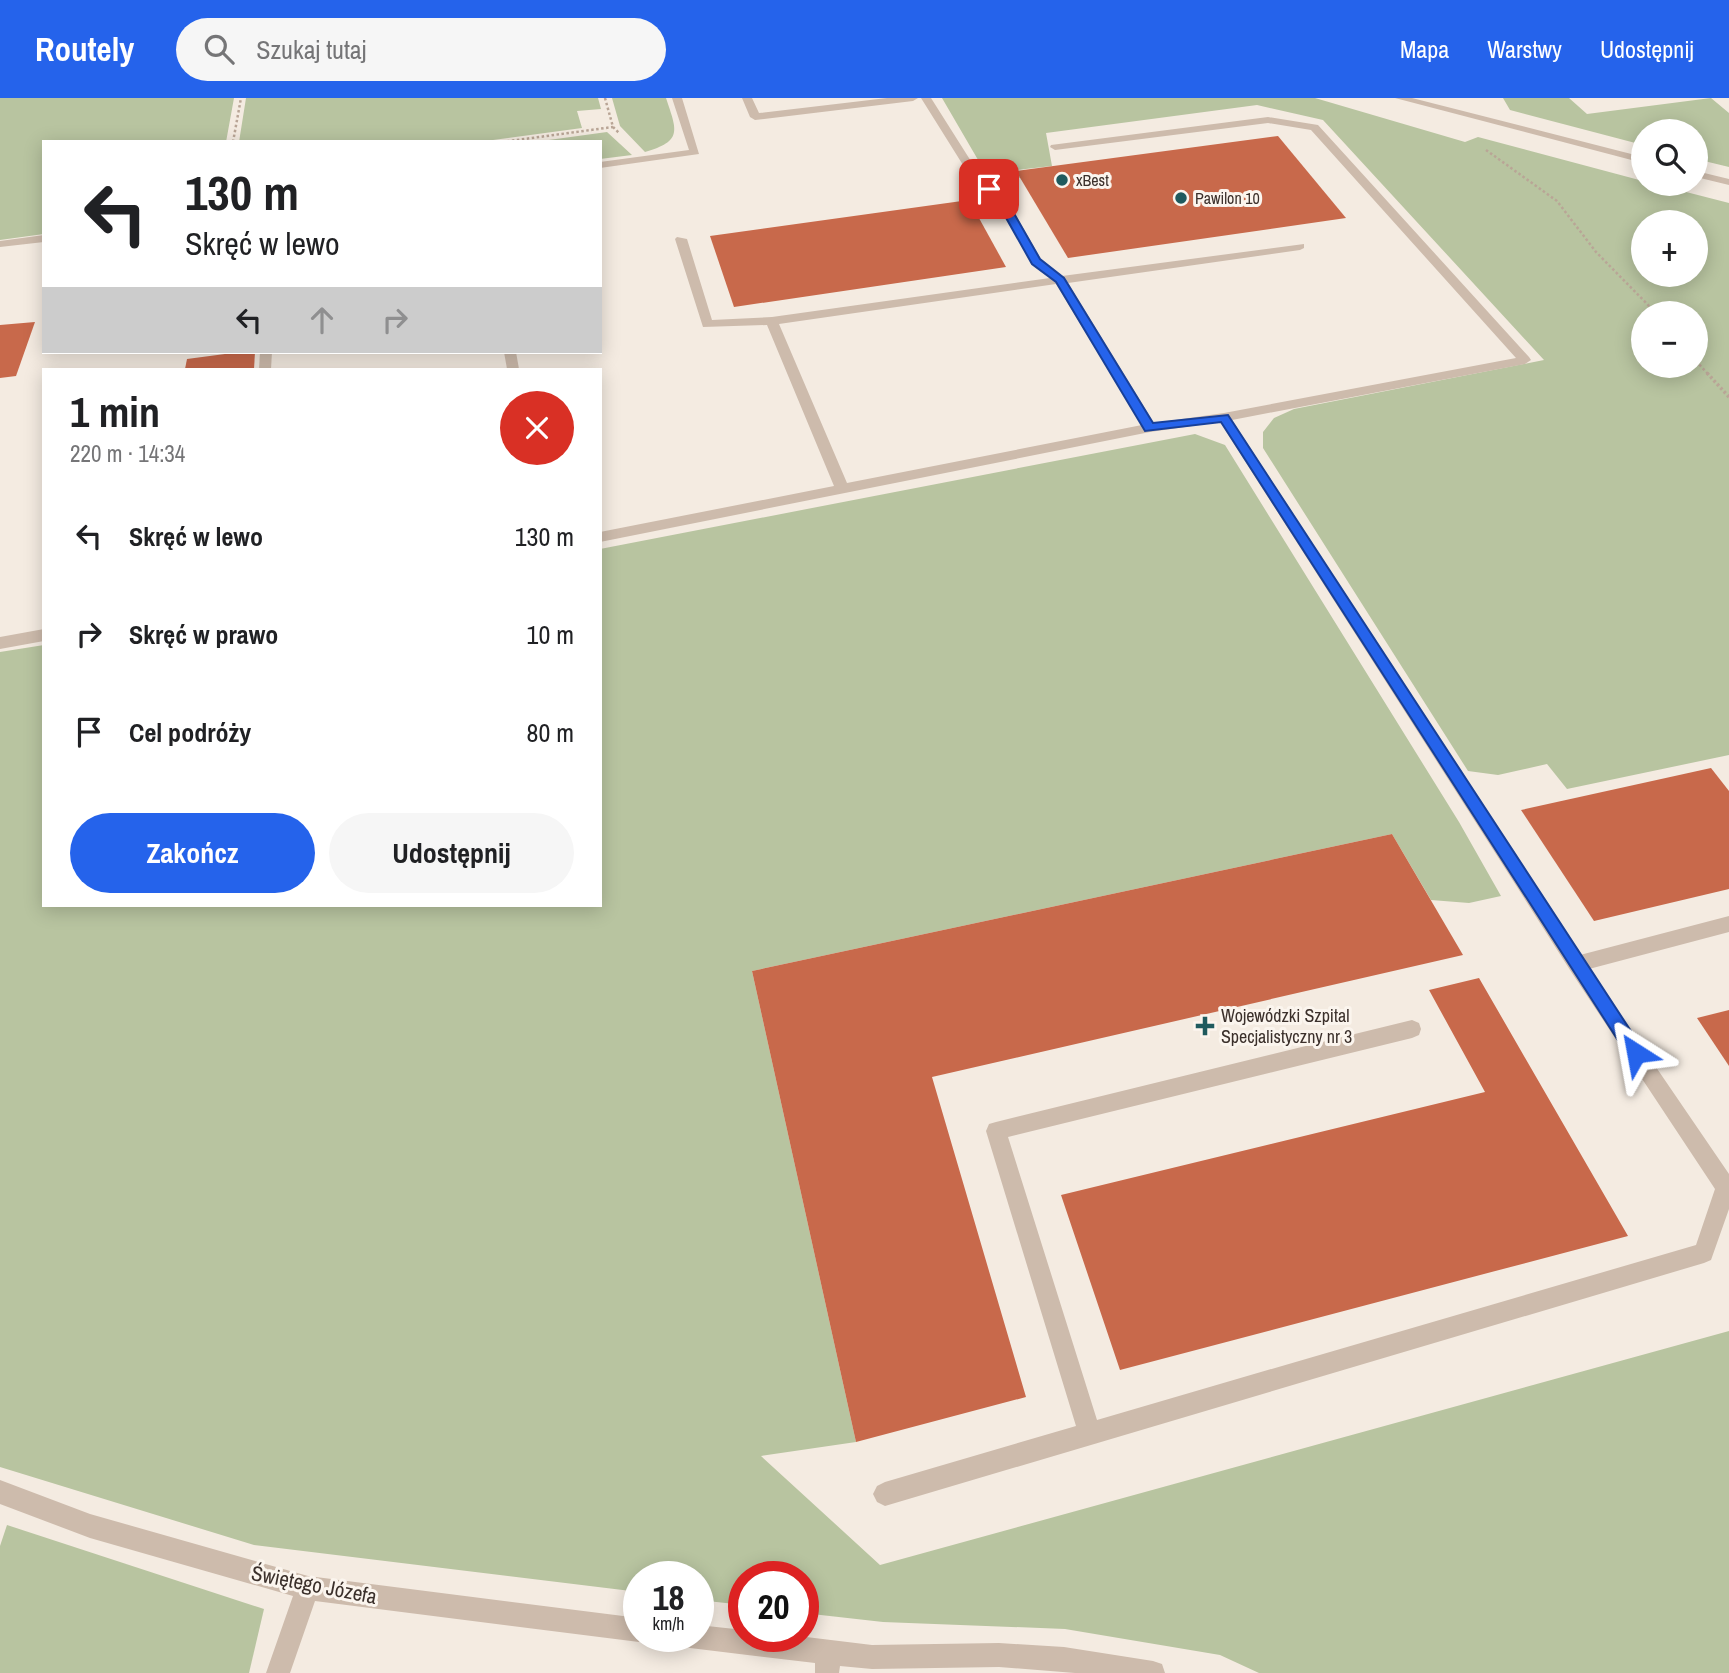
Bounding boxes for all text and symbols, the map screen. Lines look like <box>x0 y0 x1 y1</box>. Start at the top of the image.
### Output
search box <box>176 18 666 81</box>
text: Routely <box>35 27 134 71</box>
icon: search <box>200 30 238 68</box>
text: Szukaj tutaj <box>256 32 366 67</box>
text: Mapa <box>1400 33 1449 65</box>
text: Warstwy <box>1487 33 1562 65</box>
text: Udostępnij <box>1600 33 1694 65</box>
map controls <box>1631 119 1708 378</box>
button: search <box>1631 119 1708 196</box>
text: 130 m <box>185 159 299 225</box>
pin <box>959 159 1019 219</box>
icon: left <box>70 168 161 259</box>
place label: xBest <box>1076 169 1109 191</box>
icon: arrive <box>970 170 1008 208</box>
marker: xBest <box>1054 172 1070 188</box>
place label: Pawilon 10 <box>1195 187 1260 209</box>
marker: Pawilon 10 <box>1173 190 1189 206</box>
button: + <box>1631 210 1708 287</box>
text: Skręć w lewo <box>185 222 340 265</box>
icon: left <box>230 301 268 339</box>
icon: ahead <box>303 301 341 339</box>
icon: right <box>376 301 414 339</box>
button: − <box>1631 301 1708 378</box>
text: 1 min <box>70 384 160 440</box>
button: close <box>500 391 574 465</box>
text: 220 m · 14:34 <box>70 438 185 469</box>
icon: left <box>70 517 108 555</box>
text: Skręć w lewo <box>129 519 263 554</box>
text: 130 m <box>515 519 574 554</box>
icon: right <box>70 615 108 653</box>
text: Skręć w prawo <box>129 617 278 652</box>
text: 10 m <box>527 617 574 652</box>
icon: arrive <box>70 713 108 751</box>
text: Cel podróży <box>129 715 251 750</box>
text: 80 m <box>527 715 574 750</box>
button: Zakończ <box>70 813 315 893</box>
button: Udostępnij <box>329 813 574 893</box>
place label: Wojewódzki Szpital Specjalistyczny nr 3 <box>1221 1003 1352 1049</box>
marker: Wojewódzki Szpital Specjalistyczny nr 3 <box>1195 1016 1215 1036</box>
position arrow <box>1599 1016 1673 1090</box>
street label: Świętego Józefa <box>249 1558 380 1611</box>
speed limit sign: 20 <box>728 1561 819 1652</box>
text: 18 <box>653 1574 684 1621</box>
text: km/h <box>653 1611 685 1636</box>

